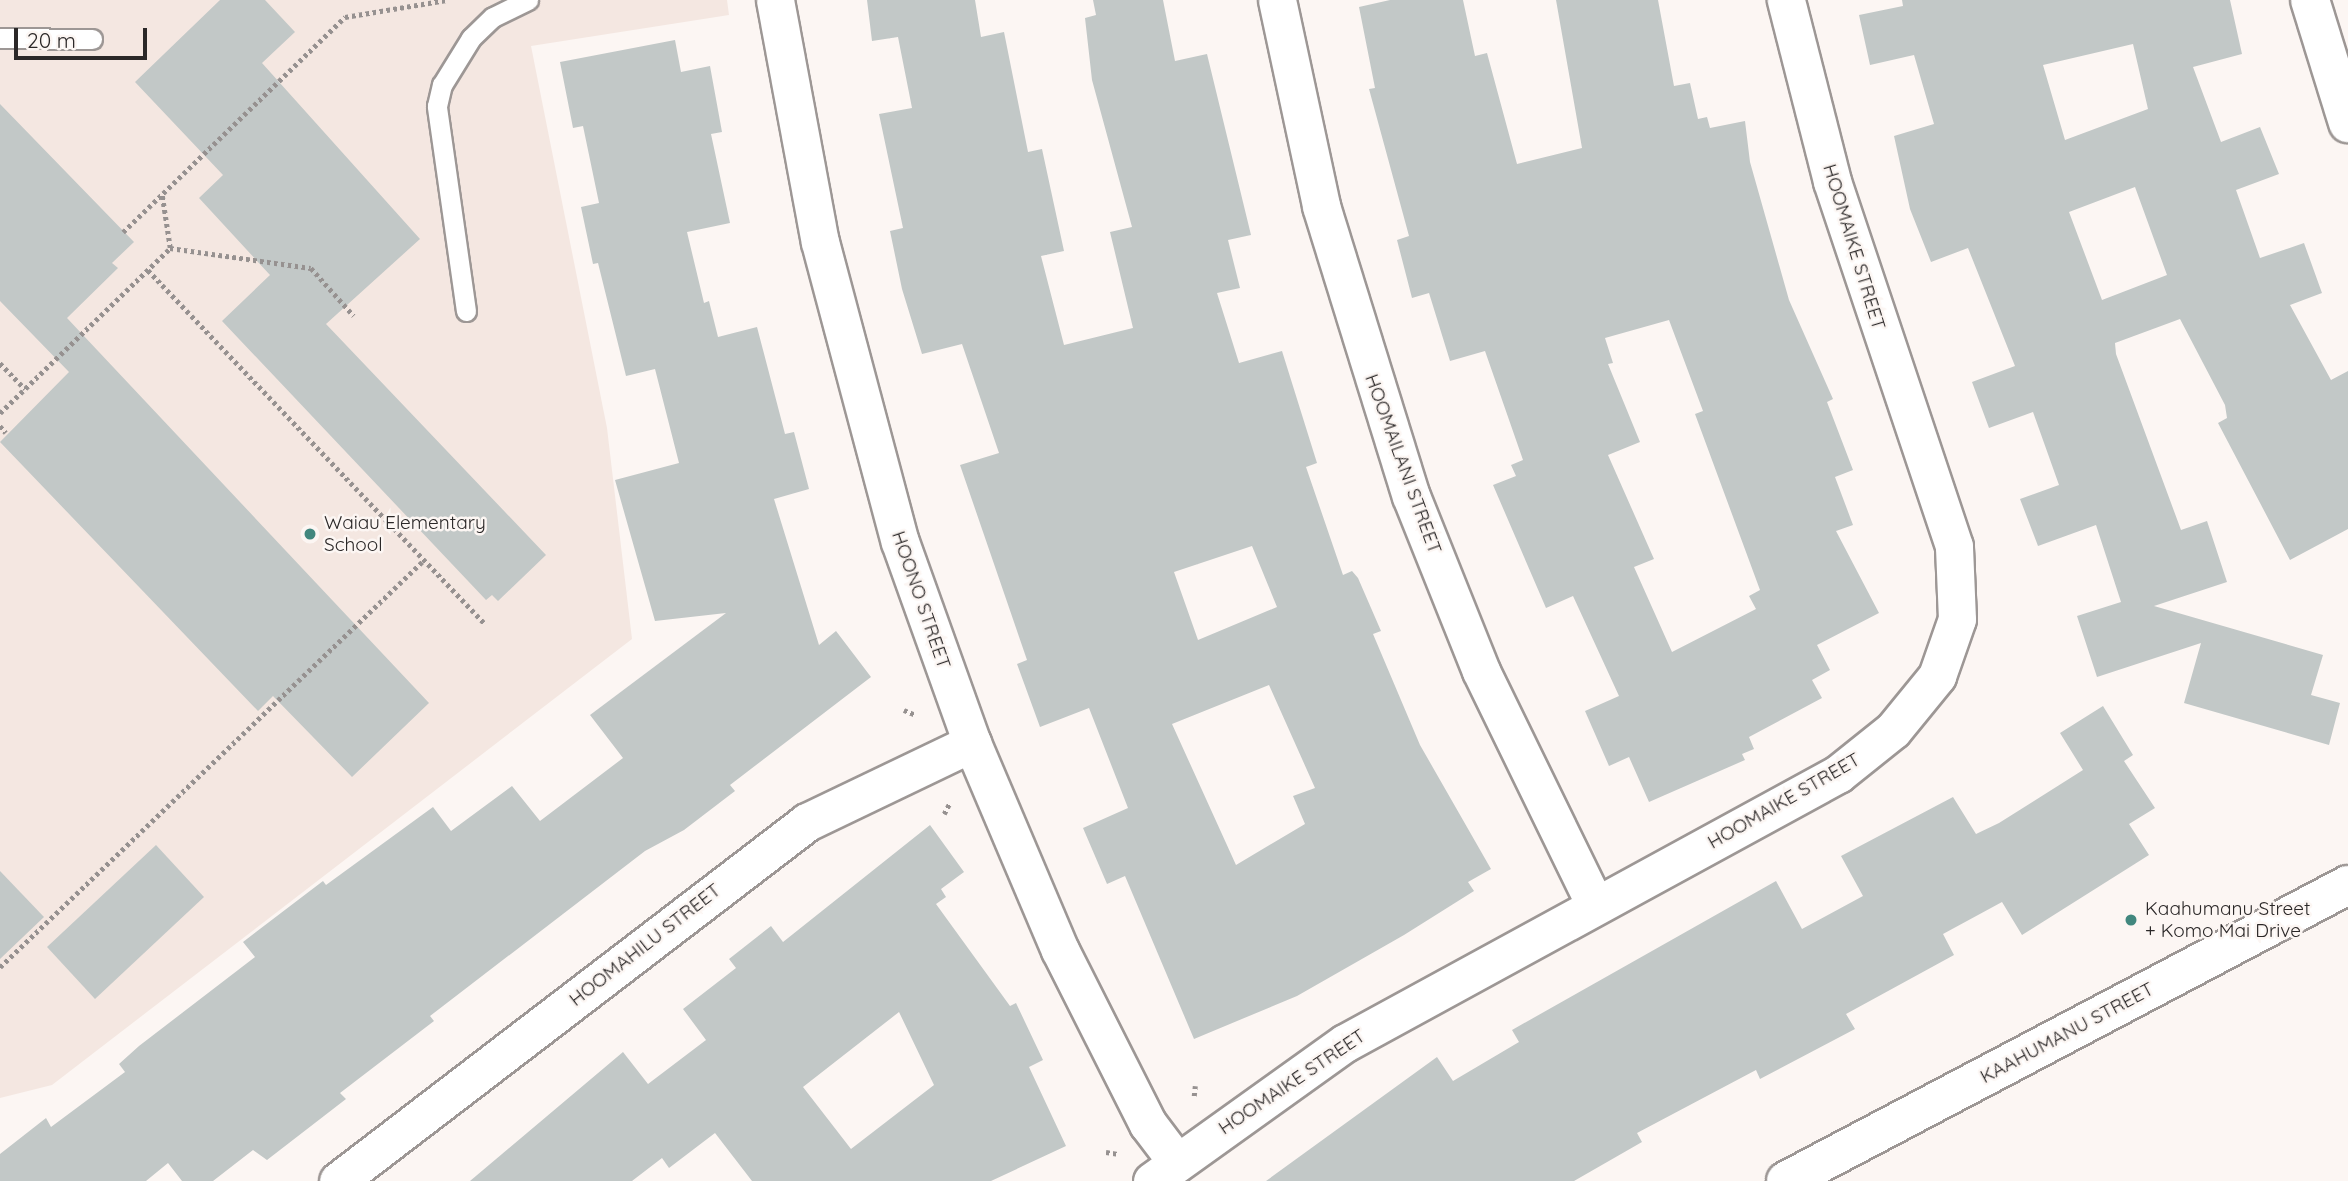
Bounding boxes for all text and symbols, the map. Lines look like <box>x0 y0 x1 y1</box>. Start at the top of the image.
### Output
scale bar <box>18 14 150 58</box>
text: 20 m <box>27 27 76 53</box>
street label: HOOMAIKE STREET <box>1818 161 1890 333</box>
street label: HOOMAILANI STREET <box>1360 371 1446 557</box>
place label: Waiau Elementary School <box>324 512 486 556</box>
marker: Waiau Elementary School <box>302 526 318 542</box>
street label: HOONO STREET <box>887 528 955 672</box>
street label: HOOMAIKE STREET <box>1704 748 1864 854</box>
street label: HOOMAHILU STREET <box>565 879 725 1011</box>
place label: Kaahumanu Street + Komo Mai Drive <box>2145 898 2310 942</box>
marker: Kaahumanu Street + Komo Mai Drive <box>2123 912 2139 928</box>
street label: KAAHUMANU STREET <box>1976 978 2158 1088</box>
street label: HOOMAIKE STREET <box>1214 1024 1370 1140</box>

